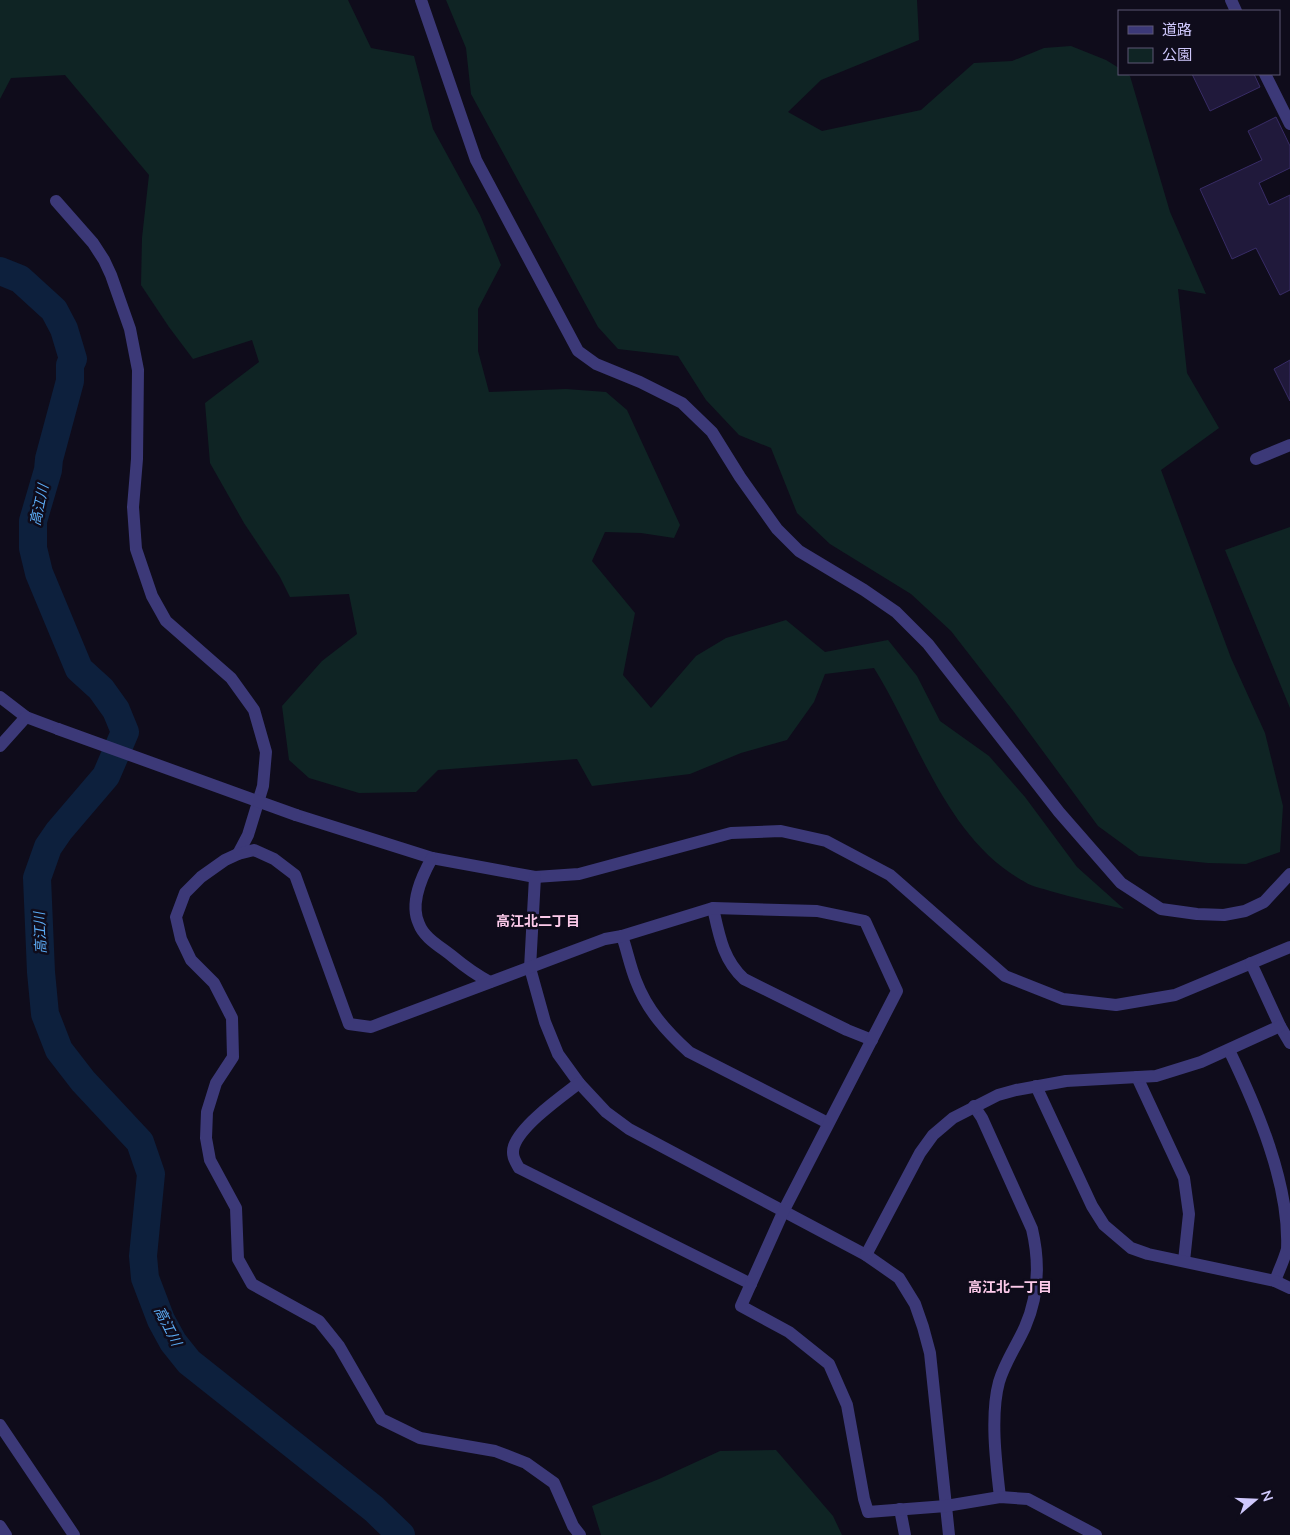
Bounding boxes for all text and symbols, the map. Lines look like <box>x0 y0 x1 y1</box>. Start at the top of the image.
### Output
legend <box>1118 10 1280 75</box>
text: 道路 <box>1162 20 1192 39</box>
text: 公園 <box>1162 45 1192 64</box>
water label: 高江川 <box>26 481 53 527</box>
water label: 高江川 <box>30 910 50 954</box>
district label: 高江北二丁目 <box>496 912 580 930</box>
district label: 高江北一丁目 <box>968 1278 1052 1296</box>
water label: 高江川 <box>150 1303 186 1351</box>
north arrow <box>1230 1475 1280 1525</box>
text: N <box>1257 1488 1278 1504</box>

